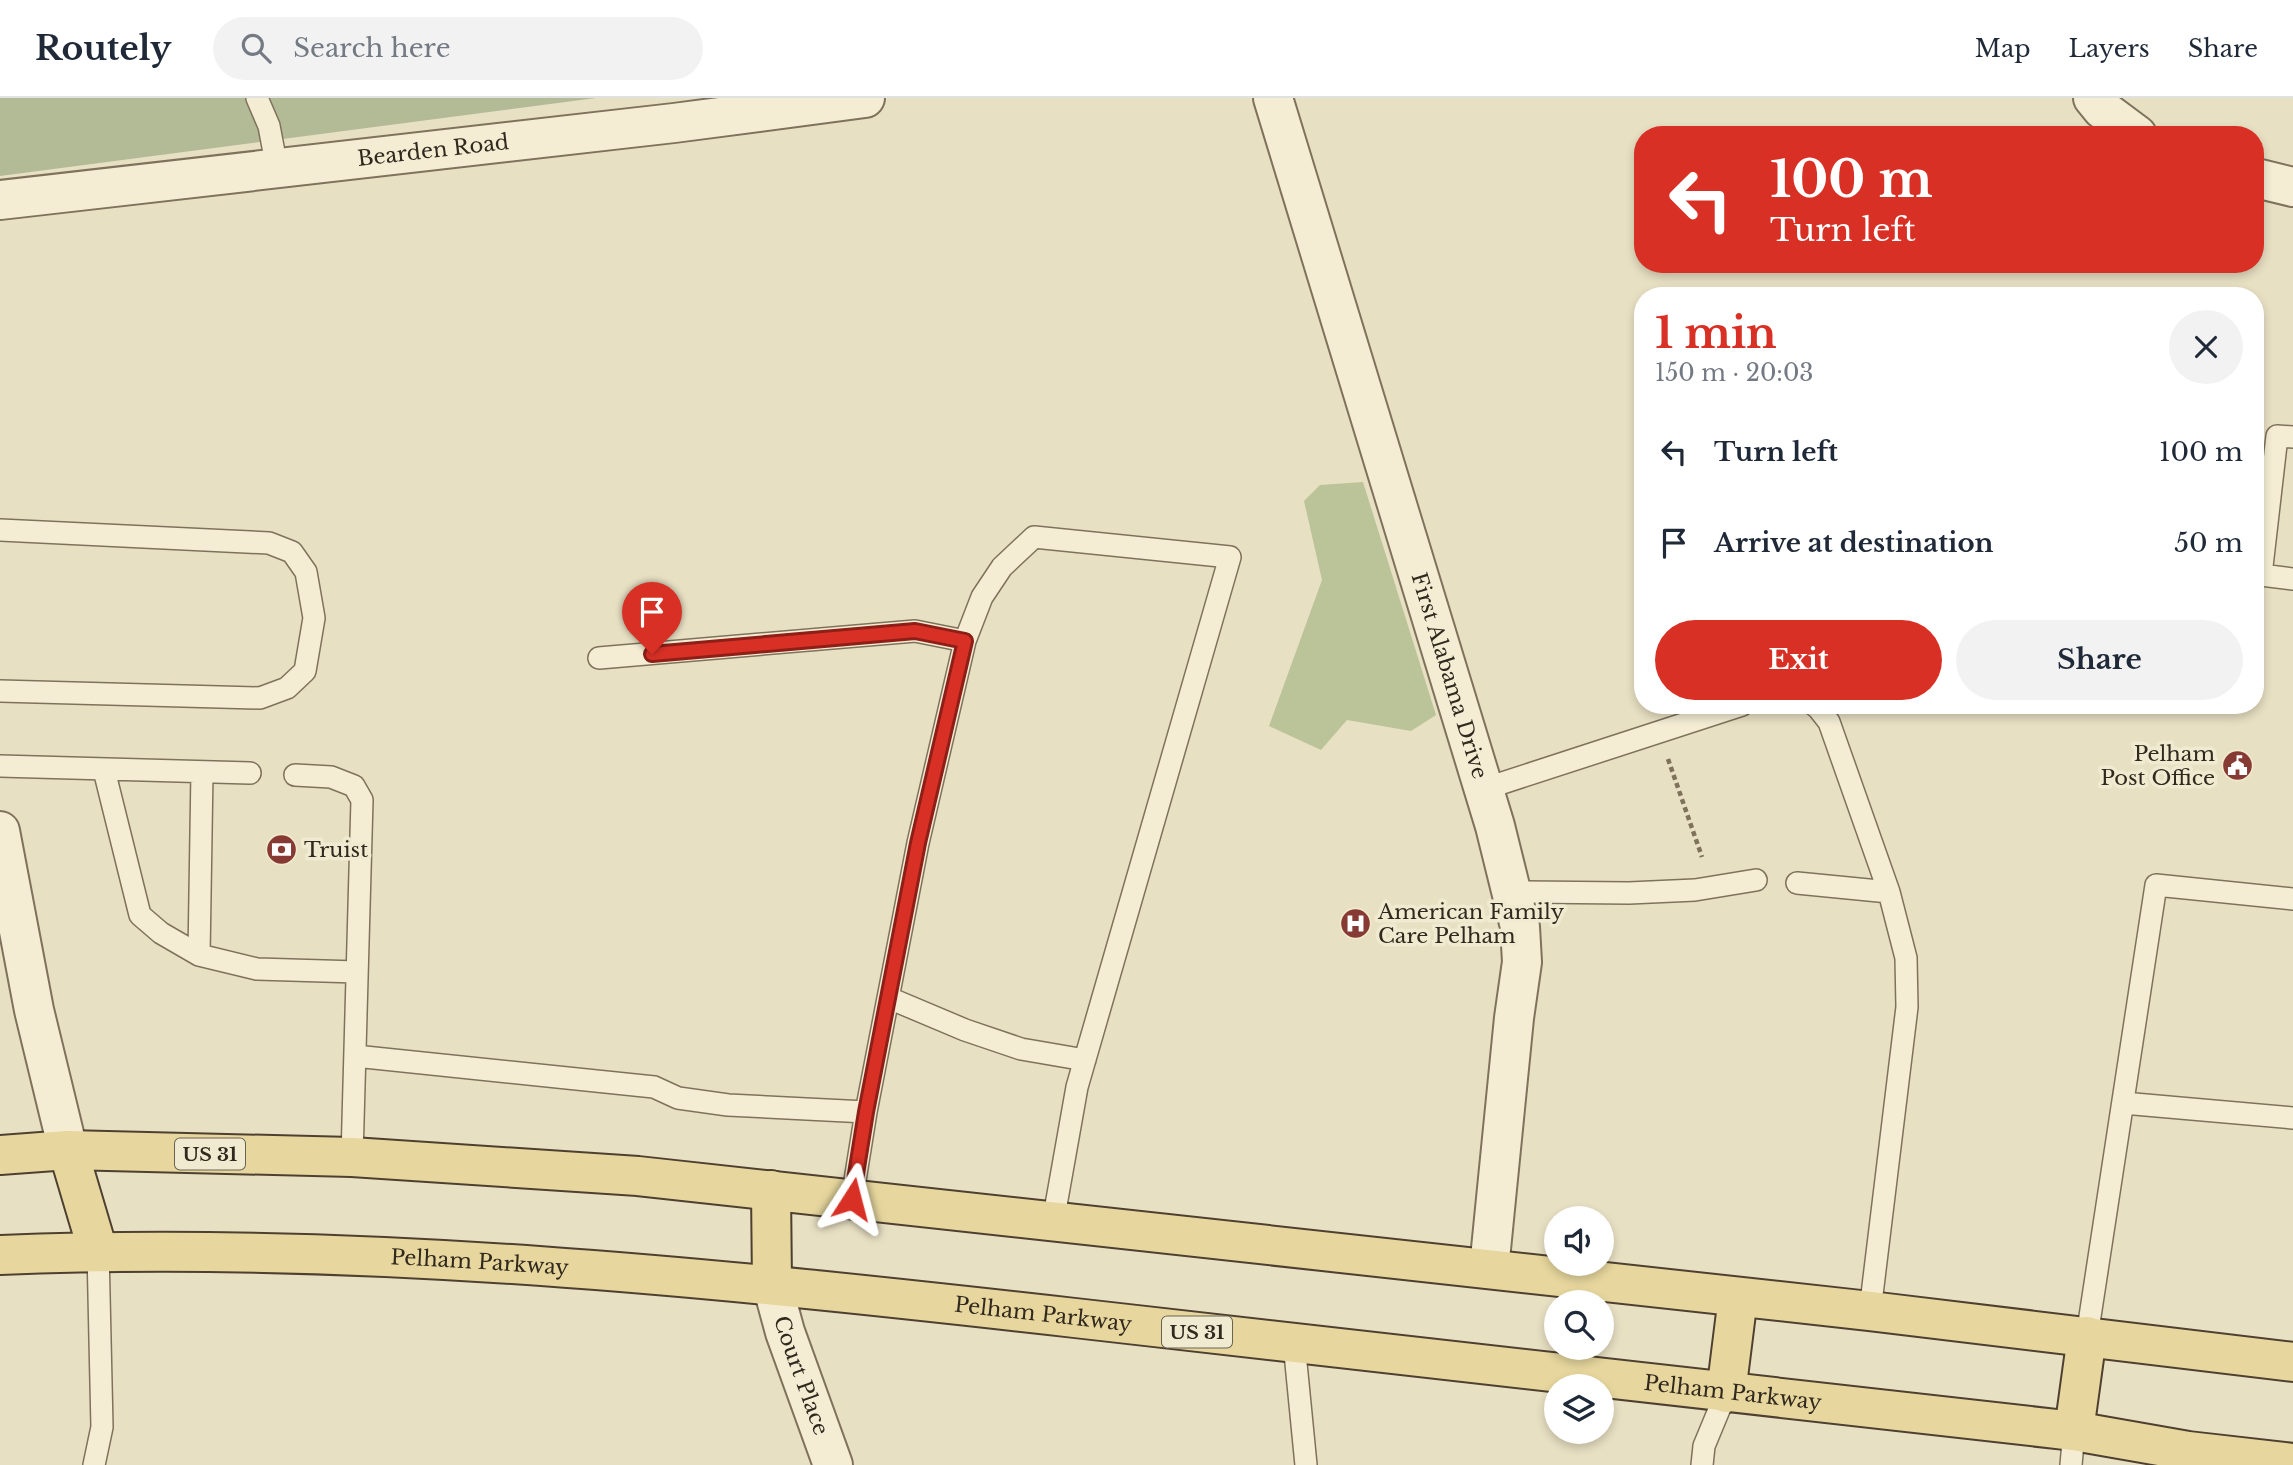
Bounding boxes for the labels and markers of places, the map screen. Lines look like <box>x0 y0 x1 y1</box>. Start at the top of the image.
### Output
pin <box>622 582 682 654</box>
place label: Pelham Post Office <box>2100 741 2215 791</box>
public building icon: Pelham Post Office <box>2221 749 2255 783</box>
bank icon: Truist <box>264 833 298 867</box>
place label: Truist <box>304 837 368 863</box>
place label: American Family Care Pelham <box>1377 899 1565 949</box>
hospital icon: American Family Care Pelham <box>1338 907 1372 941</box>

